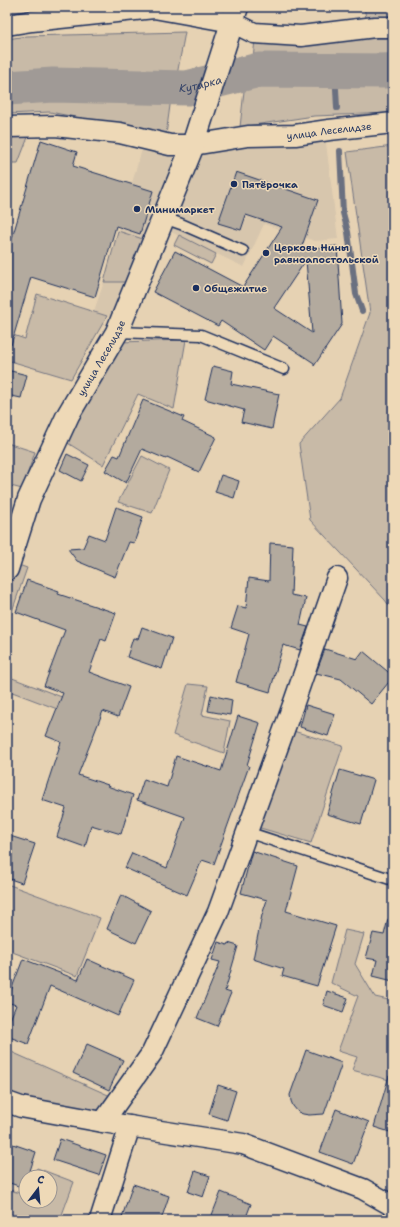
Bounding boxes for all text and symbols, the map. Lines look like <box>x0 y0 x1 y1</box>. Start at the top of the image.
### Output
water label: Кутарка <box>179 72 224 96</box>
street label: улица Леселидзе <box>287 119 373 142</box>
place label: Пятёрочка <box>242 178 298 191</box>
marker: Пятёрочка <box>229 179 239 189</box>
place label: Минимаркет <box>145 203 214 216</box>
marker: Минимаркет <box>132 204 142 214</box>
place label: Церковь Нины равноапостольской <box>274 241 379 266</box>
marker: Церковь Нины равноапостольской <box>261 248 271 258</box>
place label: Общежитие <box>204 282 267 295</box>
marker: Общежитие <box>191 283 201 293</box>
street label: улица Леселидзе <box>74 318 128 398</box>
north arrow <box>18 1169 58 1209</box>
text: С <box>35 1172 46 1188</box>

